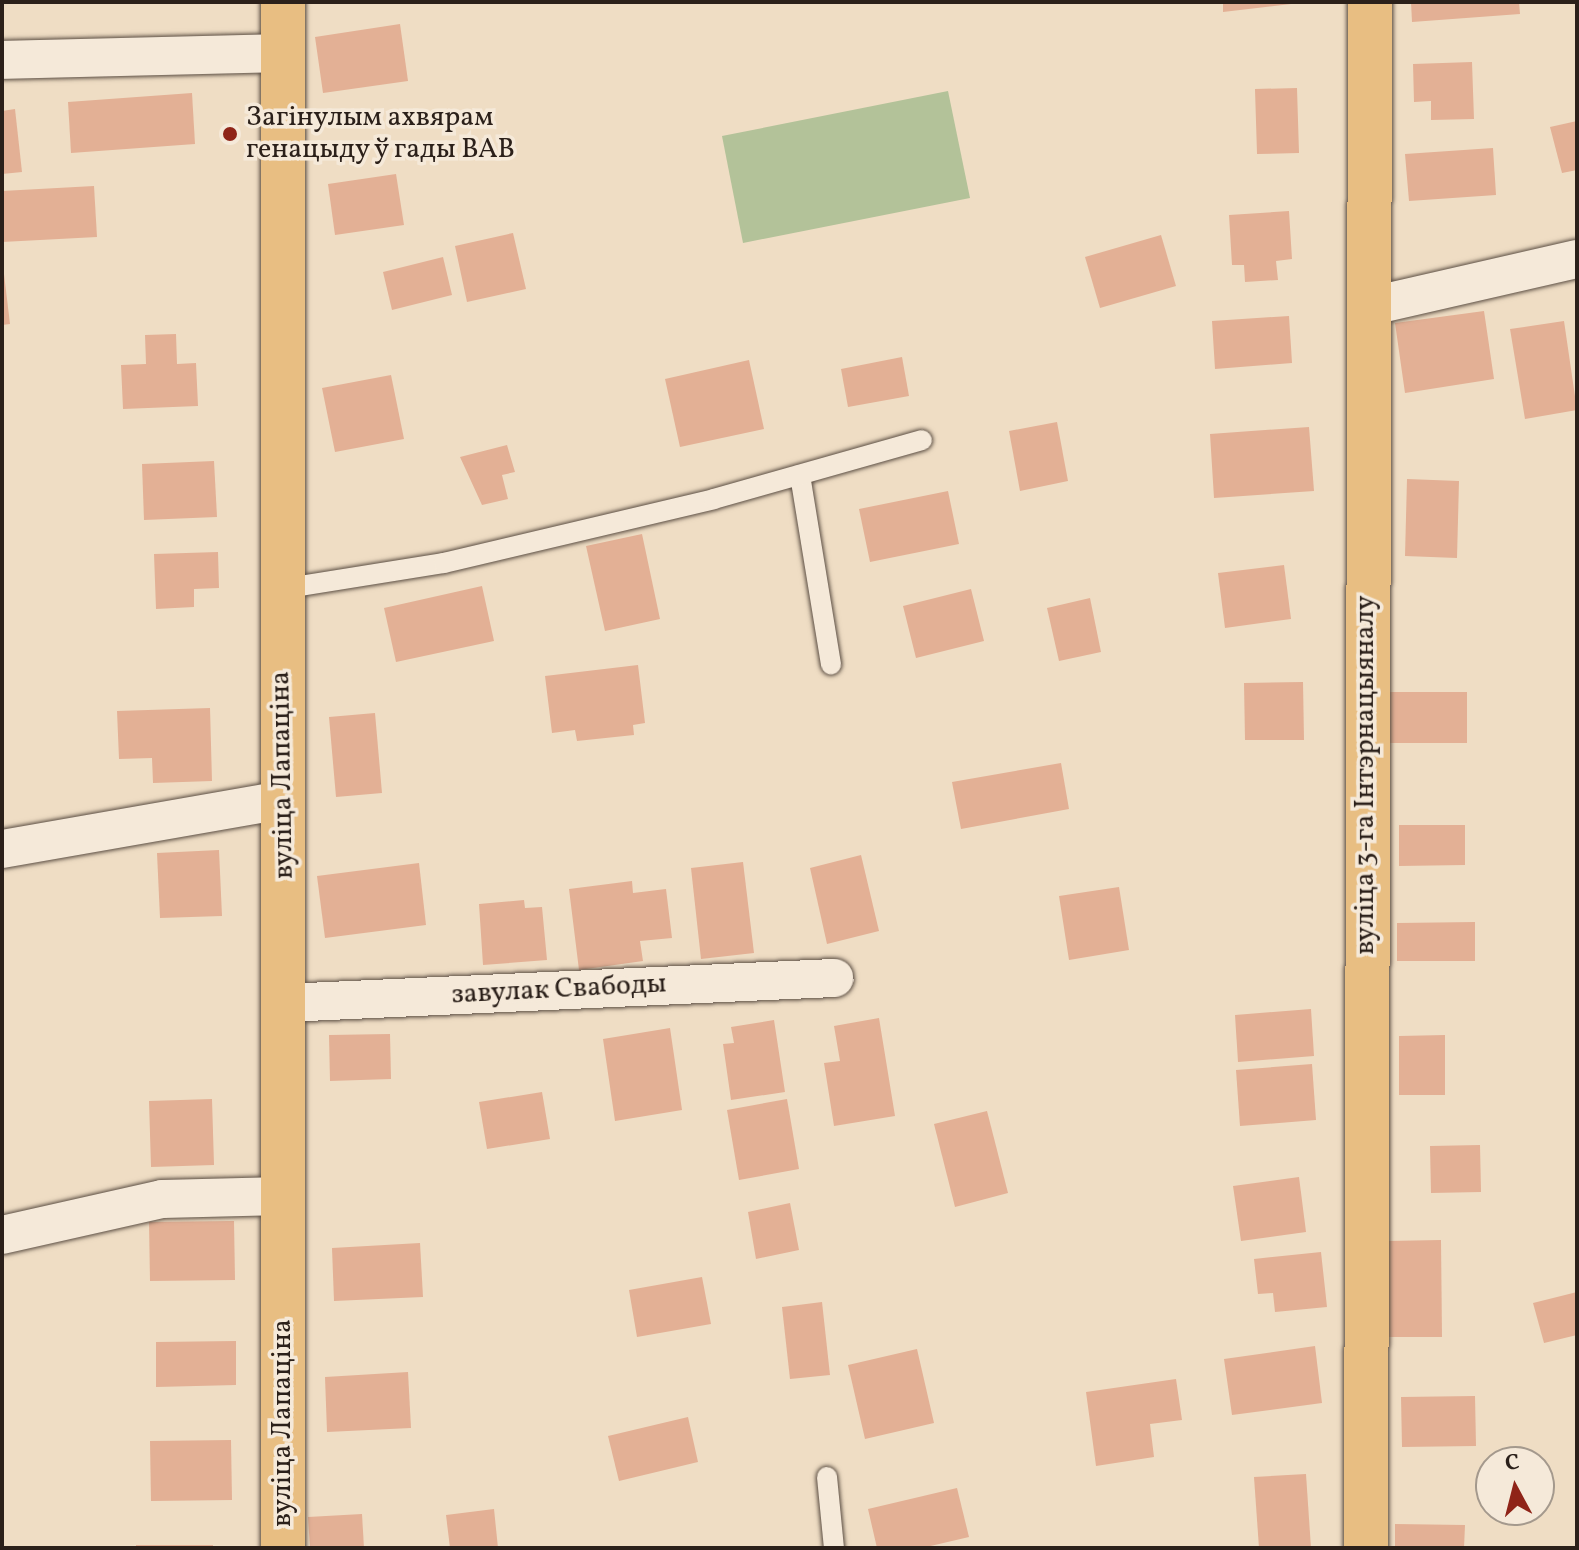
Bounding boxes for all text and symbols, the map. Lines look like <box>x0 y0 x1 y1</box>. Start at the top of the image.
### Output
place label: Загінулым ахвярам генацыду ў гады ВАВ <box>246 101 518 167</box>
marker: Загінулым ахвярам генацыду ў гады ВАВ <box>221 125 239 143</box>
street label: вуліца 3-га Інтэрнацыяналу <box>1349 595 1383 955</box>
street label: вуліца Лапаціна <box>264 671 302 879</box>
street label: завулак Свабоды <box>451 968 667 1012</box>
street label: вуліца Лапаціна <box>266 1319 300 1527</box>
north arrow <box>1475 1446 1555 1526</box>
text: С <box>1503 1447 1521 1480</box>

